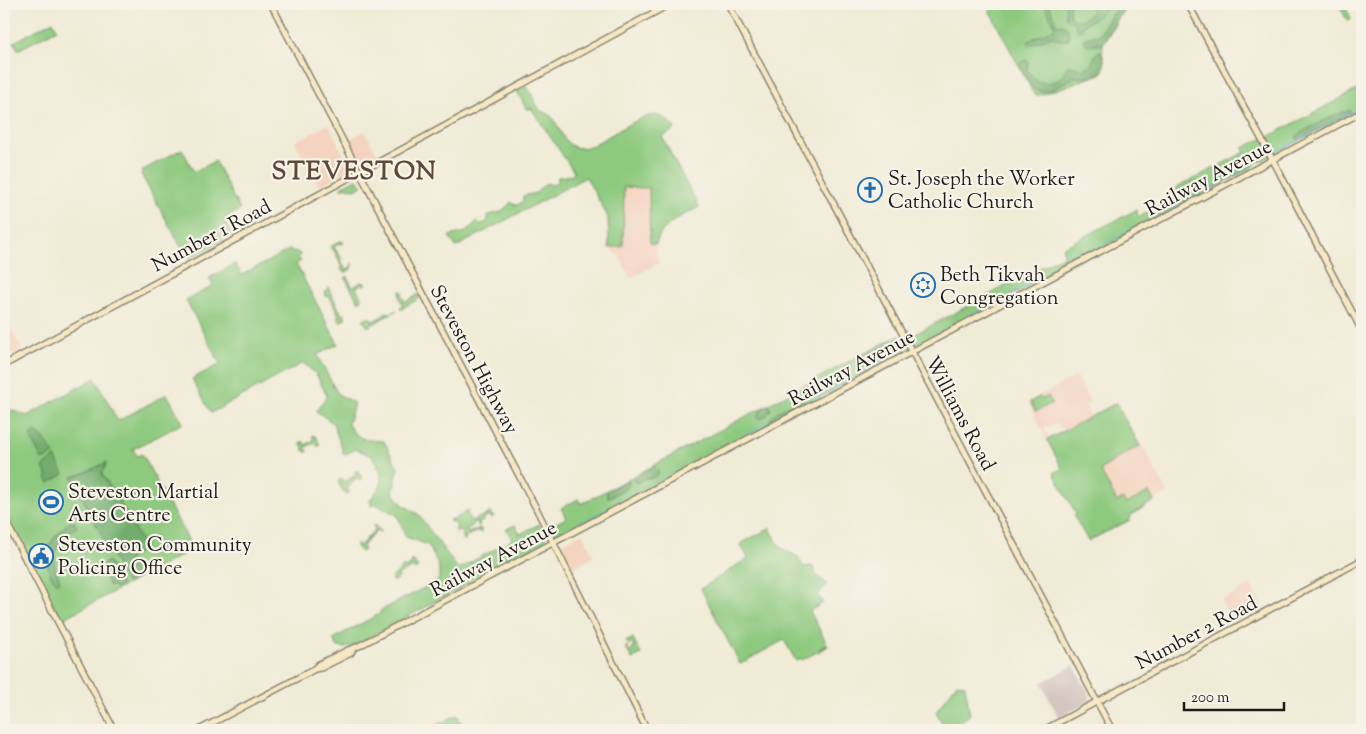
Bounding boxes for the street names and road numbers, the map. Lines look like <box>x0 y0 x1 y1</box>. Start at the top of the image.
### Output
street label: Railway Avenue <box>1141 134 1278 225</box>
street label: Number 1 Road <box>147 193 277 281</box>
street label: Steveston Highway <box>421 280 524 440</box>
street label: Railway Avenue <box>784 324 921 415</box>
street label: Williams Road <box>916 352 1001 477</box>
street label: Railway Avenue <box>426 515 563 606</box>
street label: Number 2 Road <box>1131 590 1263 679</box>

